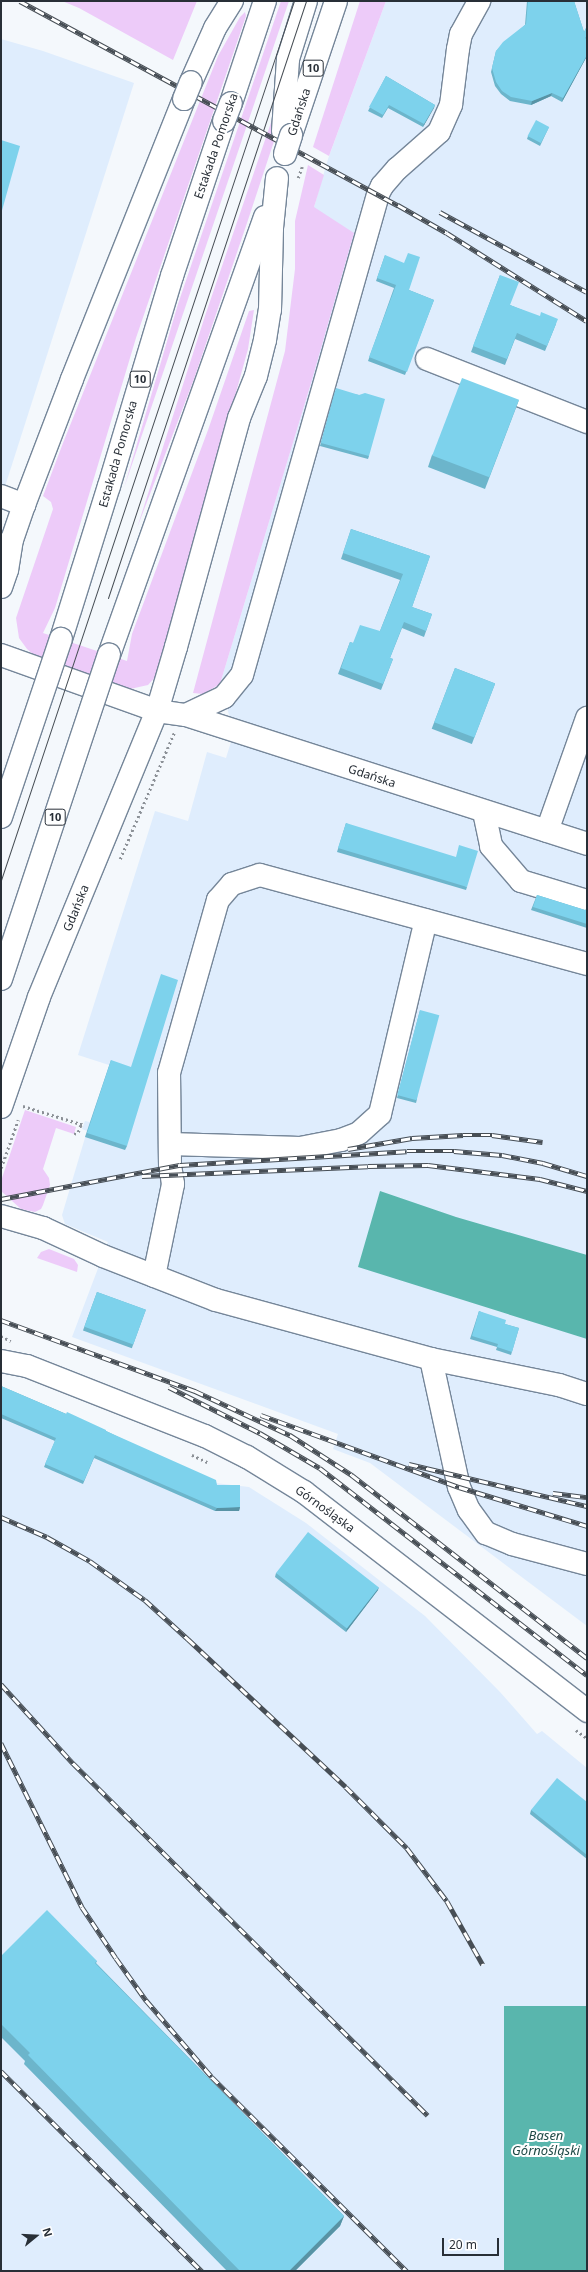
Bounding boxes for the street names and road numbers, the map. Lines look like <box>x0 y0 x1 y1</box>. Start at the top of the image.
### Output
road number: 10 <box>302 59 324 77</box>
street label: Gdańska <box>285 86 313 138</box>
street label: Estakada Pomorska <box>191 91 241 201</box>
road number: 10 <box>129 370 151 388</box>
street label: Estakada Pomorska <box>96 399 140 509</box>
street label: Gdańska <box>346 762 398 790</box>
road number: 10 <box>44 808 66 826</box>
street label: Gdańska <box>60 883 92 933</box>
street label: Górnośląska <box>292 1483 358 1535</box>

